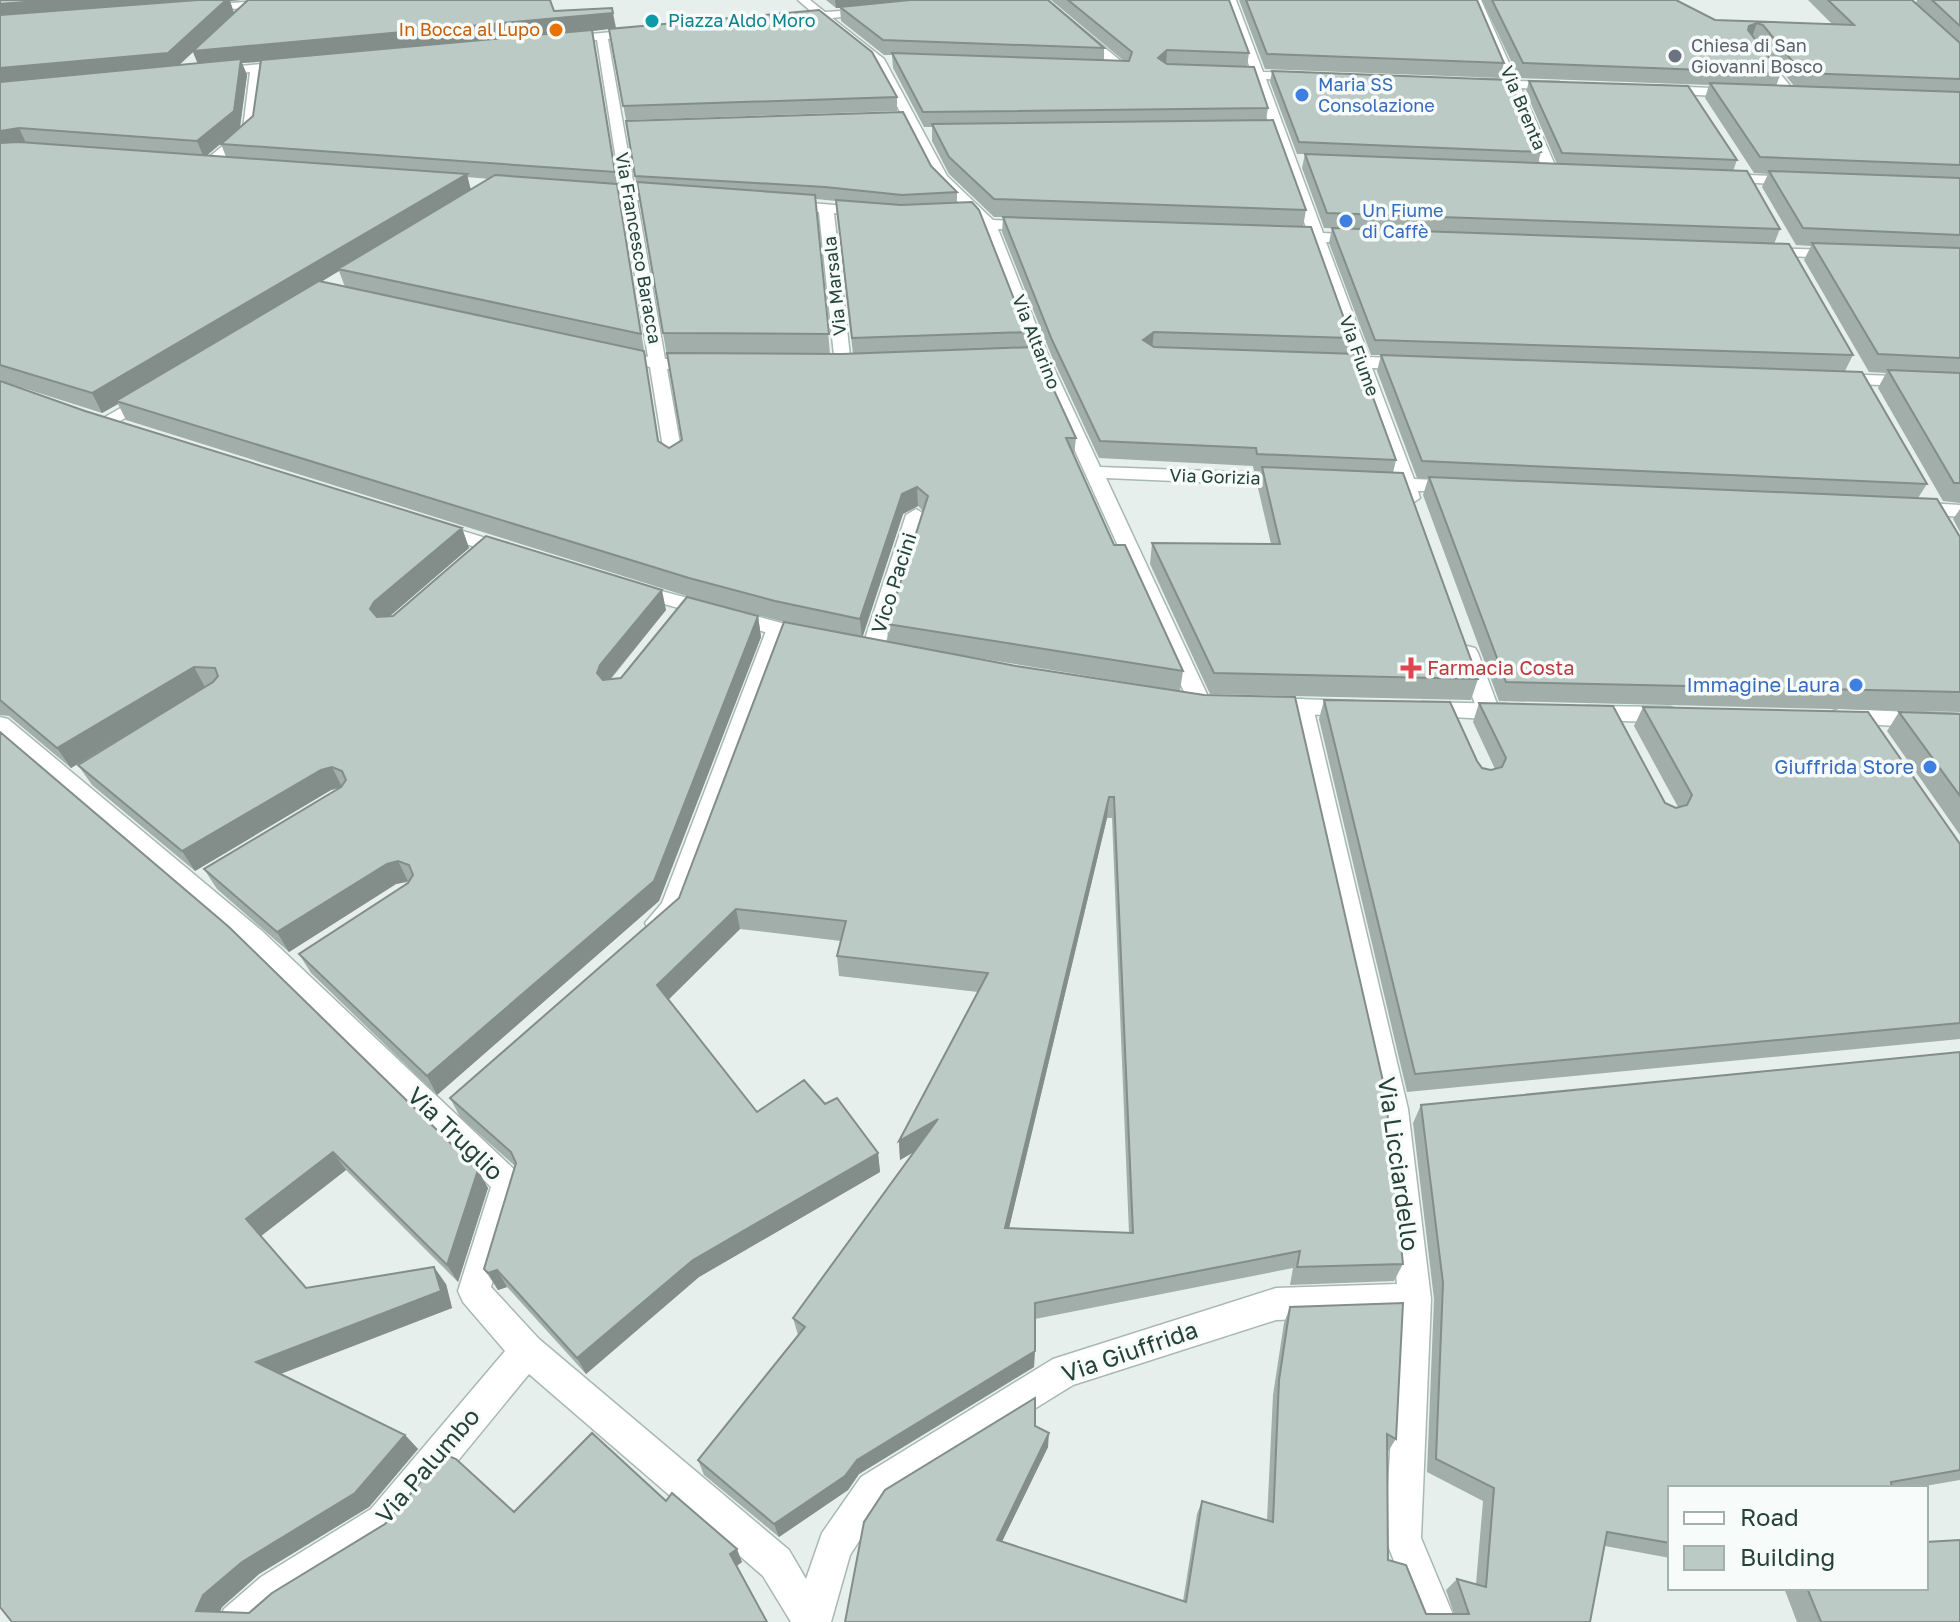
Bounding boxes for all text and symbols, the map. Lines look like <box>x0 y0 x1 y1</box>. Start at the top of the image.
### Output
place label: Piazza Aldo Moro <box>668 9 816 31</box>
marker: Piazza Aldo Moro <box>643 12 661 30</box>
place label: In Bocca al Lupo <box>399 18 540 40</box>
marker: In Bocca al Lupo <box>547 21 565 39</box>
place label: Chiesa di San Giovanni Bosco <box>1691 34 1823 77</box>
marker: Chiesa di San Giovanni Bosco <box>1666 47 1684 65</box>
street label: Via Brenta <box>1496 62 1551 153</box>
place label: Maria SS Consolazione <box>1318 73 1435 116</box>
marker: Maria SS Consolazione <box>1293 86 1311 104</box>
street label: Via Francesco Baracca <box>611 150 667 345</box>
place label: Un Fiume di Caffè <box>1362 199 1444 242</box>
marker: Un Fiume di Caffè <box>1337 212 1355 230</box>
street label: Via Marsala <box>818 235 850 337</box>
street label: Via Altarino <box>1008 291 1066 392</box>
street label: Via Fiume <box>1335 312 1385 399</box>
street label: Via Gorizia <box>1169 463 1261 489</box>
street label: Vico Pacini <box>865 529 921 636</box>
place label: Farmacia Costa <box>1427 655 1575 679</box>
marker: Farmacia Costa <box>1402 659 1420 677</box>
place label: Immagine Laura <box>1687 672 1840 696</box>
marker: Immagine Laura <box>1847 676 1865 694</box>
place label: Giuffrida Store <box>1774 754 1914 778</box>
marker: Giuffrida Store <box>1921 758 1939 776</box>
street label: Via Licciardello <box>1373 1075 1426 1253</box>
street label: Via Truglio <box>402 1080 510 1186</box>
street label: Via Giuffrida <box>1058 1314 1201 1387</box>
street label: Via Palumbo <box>369 1401 485 1529</box>
legend <box>1668 1486 1928 1590</box>
text: Road <box>1740 1502 1799 1531</box>
text: Building <box>1740 1542 1835 1571</box>

